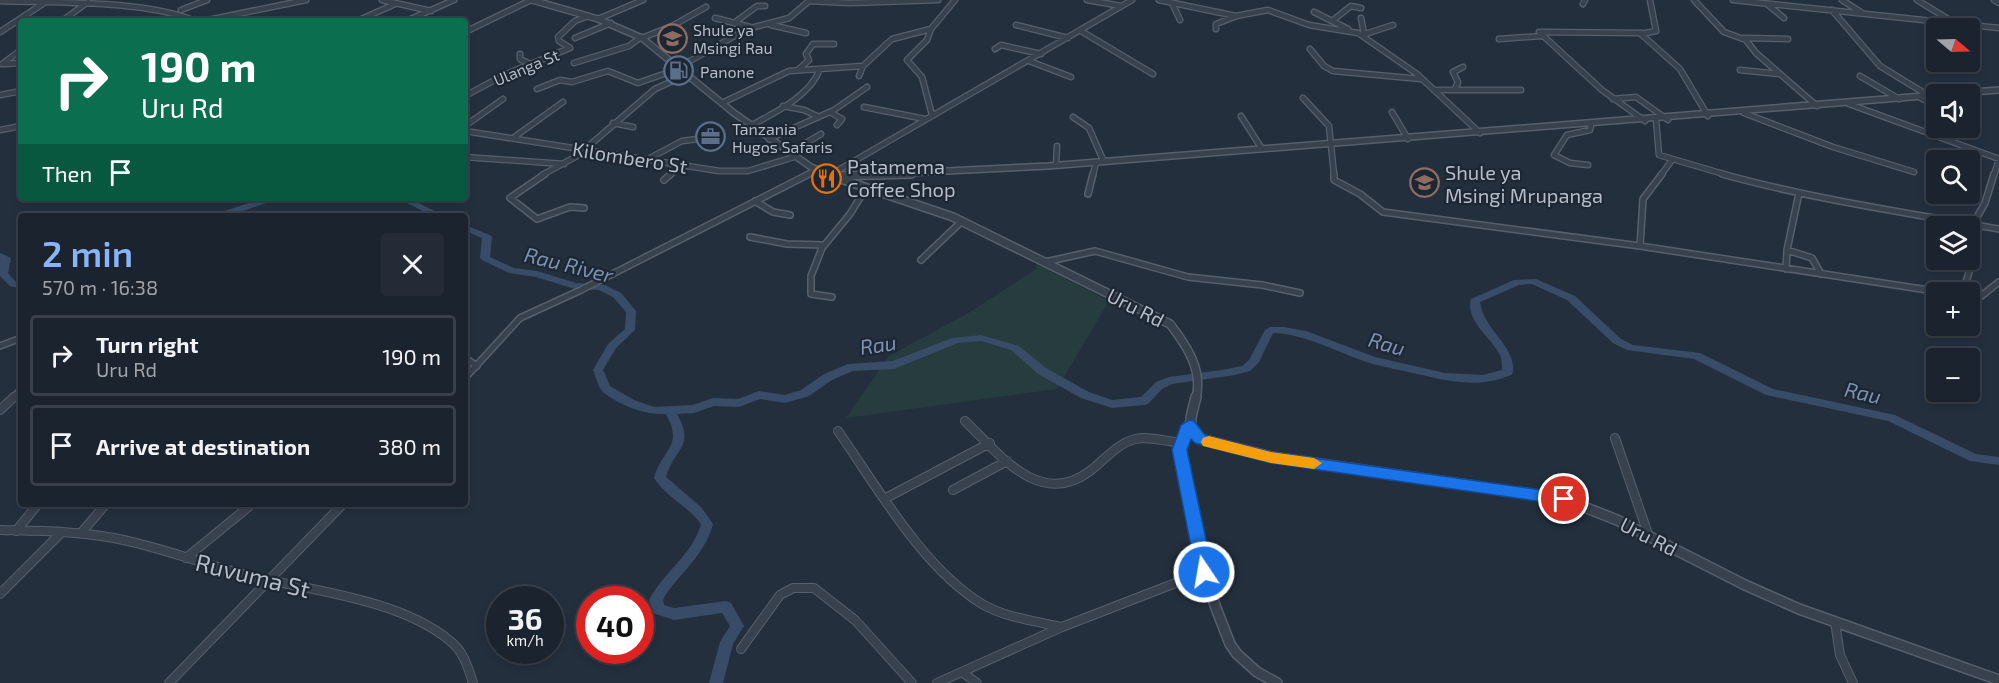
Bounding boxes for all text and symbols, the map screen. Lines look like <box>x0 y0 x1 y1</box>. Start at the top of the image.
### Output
north arrow <box>1926 18 1980 72</box>
map controls <box>1926 18 1980 402</box>
place label: Shule ya Msingi Rau <box>693 20 773 57</box>
school or university icon: Shule ya Msingi Rau <box>656 22 688 54</box>
text: 190 m <box>141 40 257 90</box>
icon: right <box>42 42 120 120</box>
street label: Ulanga St <box>490 45 562 89</box>
fuel station icon: Panone <box>663 55 695 87</box>
place label: Panone <box>700 62 754 81</box>
button: sound <box>1926 84 1980 138</box>
text: Uru Rd <box>141 91 223 123</box>
place label: Tanzania Hugos Safaris <box>732 119 833 156</box>
office icon: Tanzania Hugos Safaris <box>695 121 727 153</box>
street label: Kilombero St <box>571 136 690 178</box>
button: search <box>1926 150 1980 204</box>
place label: Patamema Coffee Shop <box>847 154 956 201</box>
icon: arrive <box>104 156 137 189</box>
text: Then <box>42 160 92 186</box>
place label: Shule ya Msingi Mrupanga <box>1445 160 1603 207</box>
restaurant icon: Patamema Coffee Shop <box>810 162 842 194</box>
school or university icon: Shule ya Msingi Mrupanga <box>1408 167 1440 199</box>
button: layers <box>1926 216 1980 270</box>
text: 2 min <box>42 231 133 274</box>
button: close <box>381 233 444 296</box>
water label: Rau River <box>522 241 617 287</box>
text: 570 m · 16:38 <box>42 275 158 299</box>
street label: Uru Rd <box>1103 282 1169 332</box>
button: + <box>1926 282 1980 336</box>
water label: Rau <box>1366 326 1408 360</box>
water label: Rau <box>858 329 898 359</box>
text: Turn right <box>96 331 198 357</box>
icon: right <box>45 339 78 372</box>
text: 190 m <box>382 343 441 369</box>
button: − <box>1926 348 1980 402</box>
text: Uru Rd <box>96 357 157 381</box>
water label: Rau <box>1842 376 1884 408</box>
icon: arrive <box>45 429 78 462</box>
text: Arrive at destination <box>96 433 310 459</box>
text: 380 m <box>378 433 441 459</box>
pin <box>1538 473 1589 524</box>
icon: arrive <box>1547 482 1580 515</box>
street label: Uru Rd <box>1616 511 1682 561</box>
position arrow <box>1172 540 1236 604</box>
street label: Ruvuma St <box>193 547 313 603</box>
speed limit sign: 40 <box>576 586 654 664</box>
text: 36 <box>508 600 542 636</box>
text: km/h <box>506 631 544 649</box>

